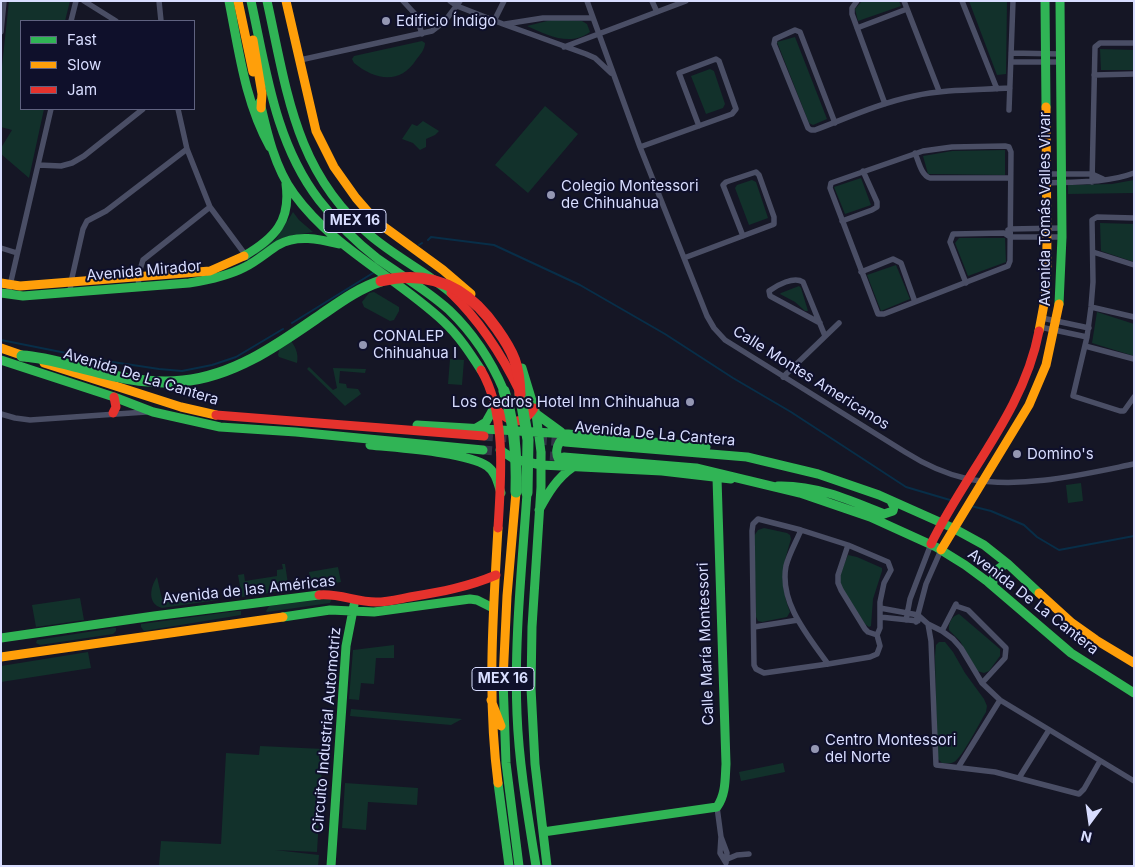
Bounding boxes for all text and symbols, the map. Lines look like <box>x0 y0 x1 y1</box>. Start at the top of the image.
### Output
place label: Edificio Índigo <box>396 12 496 30</box>
marker: Edificio Índigo <box>380 15 392 27</box>
legend <box>20 20 195 110</box>
text: Fast <box>67 30 97 49</box>
text: Slow <box>67 55 101 74</box>
text: Jam <box>67 80 97 99</box>
street label: Avenida Tomás Valles Vivar <box>1036 112 1054 306</box>
place label: Colegio Montessori de Chihuahua <box>561 177 699 212</box>
marker: Colegio Montessori de Chihuahua <box>545 189 557 201</box>
road number: MEX 16 <box>324 210 386 232</box>
street label: Avenida Mirador <box>86 257 202 285</box>
street label: Calle Montes Americanos <box>729 322 893 434</box>
place label: CONALEP Chihuahua I <box>373 327 457 362</box>
marker: CONALEP Chihuahua I <box>357 339 369 351</box>
street label: Avenida De La Cantera <box>61 345 221 409</box>
place label: Los Cedros Hotel Inn Chihuahua <box>452 393 680 411</box>
marker: Los Cedros Hotel Inn Chihuahua <box>684 396 696 408</box>
street label: Avenida De La Cantera <box>574 418 736 450</box>
place label: Domino's <box>1027 445 1094 463</box>
marker: Domino's <box>1011 448 1023 460</box>
street label: Avenida De La Cantera <box>964 545 1102 659</box>
street label: Calle María Montessori <box>694 562 718 726</box>
street label: Avenida de las Américas <box>162 572 336 608</box>
street label: Circuito Industrial Automotriz <box>309 626 345 834</box>
road number: MEX 16 <box>472 668 534 691</box>
place label: Centro Montessori del Norte <box>825 731 956 766</box>
marker: Centro Montessori del Norte <box>809 743 821 755</box>
north arrow <box>1065 797 1115 847</box>
text: N <box>1079 828 1093 847</box>

